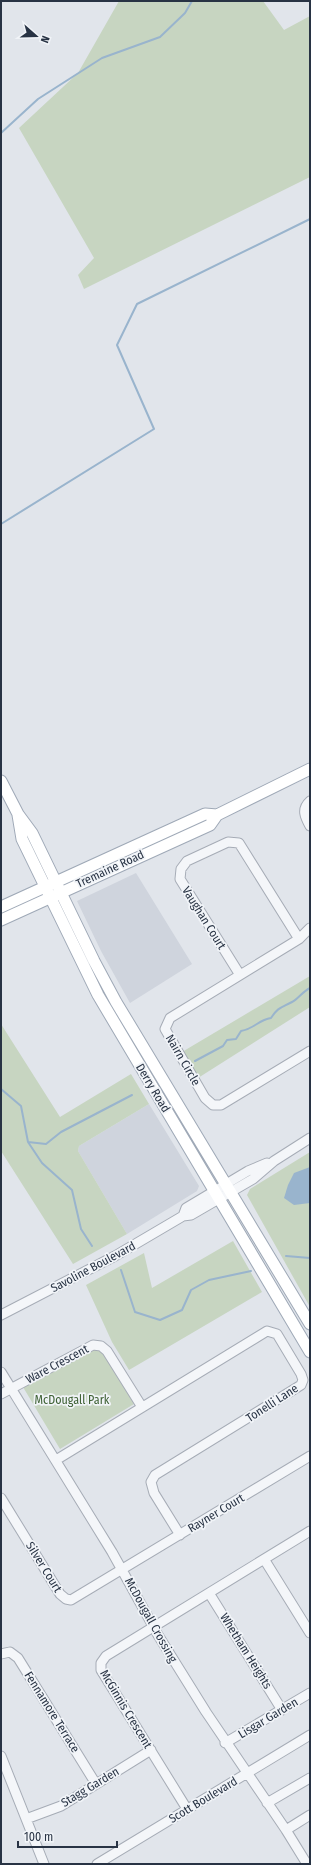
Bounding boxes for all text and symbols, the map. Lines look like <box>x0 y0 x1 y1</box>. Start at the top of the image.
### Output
north arrow <box>16 16 56 56</box>
text: N <box>38 34 52 45</box>
street label: Tremaine Road <box>74 847 146 891</box>
street label: Vaughan Court <box>179 884 229 952</box>
street label: Nairn Circle <box>163 1032 203 1088</box>
street label: Derry Road <box>133 1061 173 1115</box>
street label: Savoline Boulevard <box>48 1239 138 1295</box>
street label: Ware Crescent <box>23 1342 91 1386</box>
street label: Tonelli Lane <box>243 1381 301 1425</box>
park label: McDougall Park <box>35 1393 110 1407</box>
street label: Rayner Court <box>185 1491 247 1535</box>
street label: Silver Court <box>23 1539 65 1595</box>
street label: McDougall Crossing <box>122 1575 180 1665</box>
street label: Whetham Heights <box>217 1611 275 1691</box>
street label: McGinnis Crescent <box>97 1667 155 1751</box>
street label: Fennamore Terrace <box>21 1669 83 1755</box>
street label: Lisgar Garden <box>236 1695 300 1741</box>
street label: Stagg Garden <box>59 1764 121 1810</box>
street label: Scott Boulevard <box>166 1774 240 1826</box>
scale bar <box>18 1823 117 1849</box>
text: 100 m <box>24 1830 53 1844</box>

